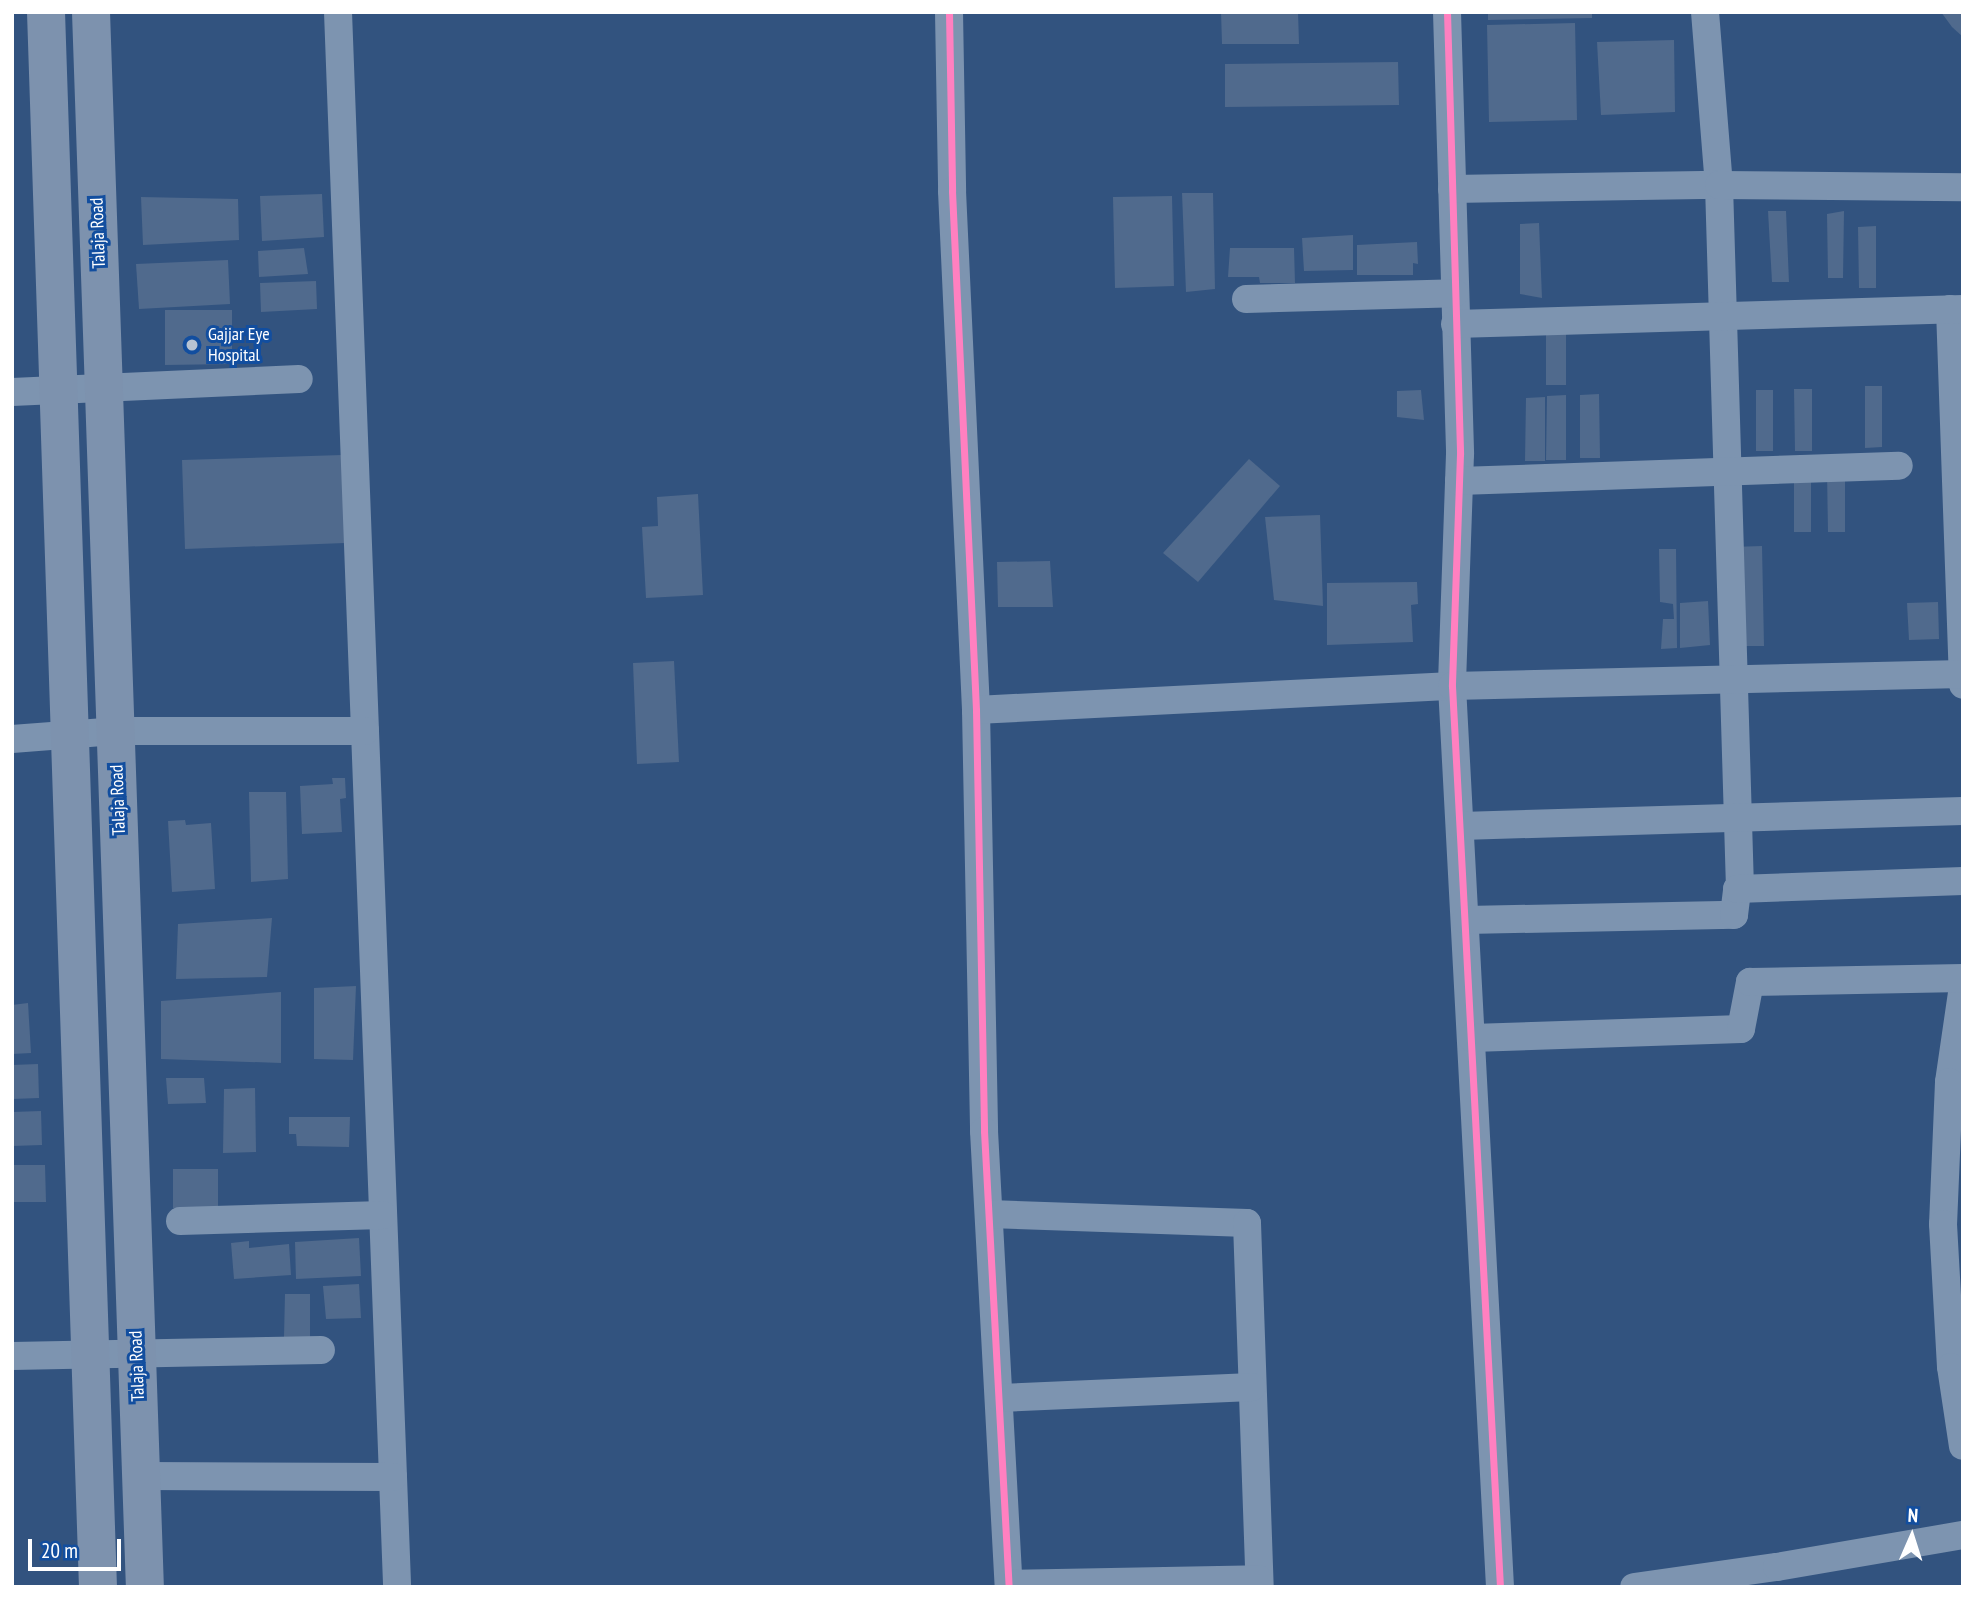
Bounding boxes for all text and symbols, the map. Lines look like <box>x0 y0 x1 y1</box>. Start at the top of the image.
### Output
street label: Talaja Road <box>86 197 110 269</box>
place label: Gajjar Eye Hospital <box>208 324 270 366</box>
marker: Gajjar Eye Hospital <box>182 335 202 355</box>
street label: Talaja Road <box>106 764 130 836</box>
street label: Talaja Road <box>125 1330 149 1402</box>
north arrow <box>1877 1501 1947 1571</box>
text: N <box>1907 1503 1919 1527</box>
scale bar <box>32 1526 124 1570</box>
text: 20 m <box>41 1537 78 1564</box>

